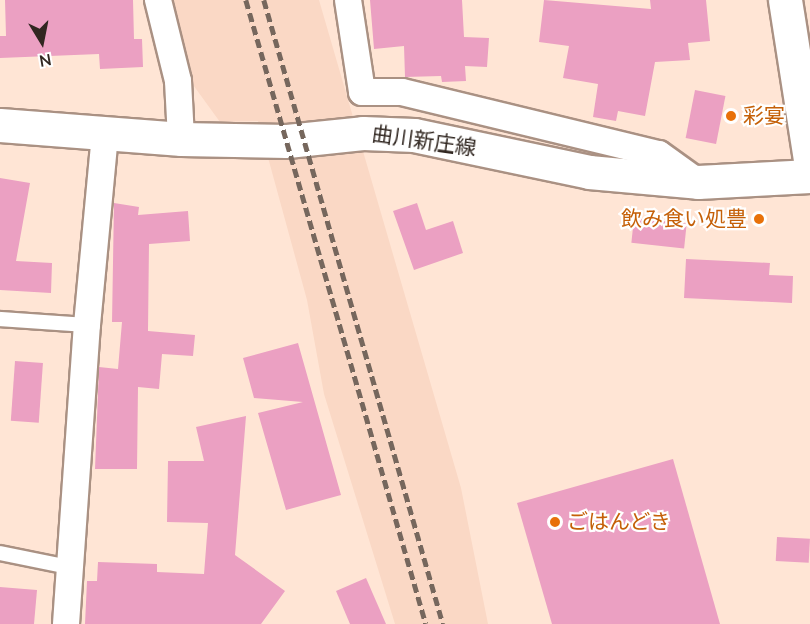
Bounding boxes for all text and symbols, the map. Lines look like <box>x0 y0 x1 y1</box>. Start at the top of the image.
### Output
north arrow <box>12 12 72 72</box>
text: N <box>37 48 53 72</box>
place label: 彩宴 <box>743 103 785 129</box>
marker: 彩宴 <box>724 109 738 123</box>
street label: 曲川新庄線 <box>370 121 478 161</box>
place label: 飲み食い処豊 <box>621 206 747 232</box>
marker: 飲み食い処豊 <box>752 212 766 226</box>
place label: ごはんどき <box>567 509 672 535</box>
marker: ごはんどき <box>548 515 562 529</box>

